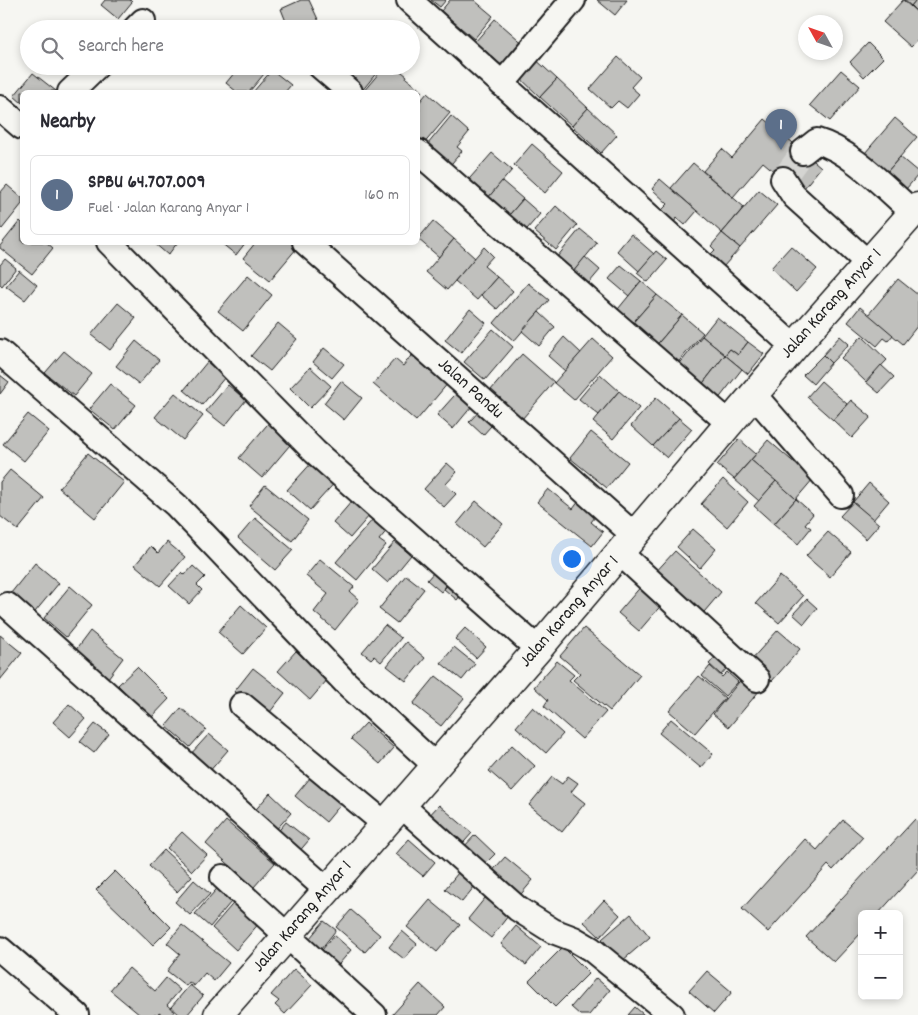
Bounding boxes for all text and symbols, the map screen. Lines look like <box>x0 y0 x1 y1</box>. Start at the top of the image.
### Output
north arrow <box>798 15 843 60</box>
search box <box>20 20 420 75</box>
icon: search <box>38 34 66 62</box>
text: Search here <box>78 34 164 61</box>
text: Nearby <box>40 108 95 138</box>
pin: 1 <box>765 109 797 150</box>
text: SPBU 64.707.009 <box>88 170 205 197</box>
text: 1 <box>55 184 59 207</box>
text: 160 m <box>364 184 399 207</box>
text: Fuel · Jalan Karang Anyar 1 <box>88 197 249 220</box>
street label: Jalan Karang Anyar 1 <box>776 243 888 365</box>
street label: Jalan Pandu <box>431 353 509 425</box>
your location <box>559 546 585 572</box>
street label: Jalan Karang Anyar 1 <box>514 551 626 673</box>
street label: Jalan Karang Anyar 1 <box>247 856 359 978</box>
map controls <box>858 910 903 1000</box>
button: + <box>858 910 903 955</box>
button: − <box>858 955 903 1000</box>

